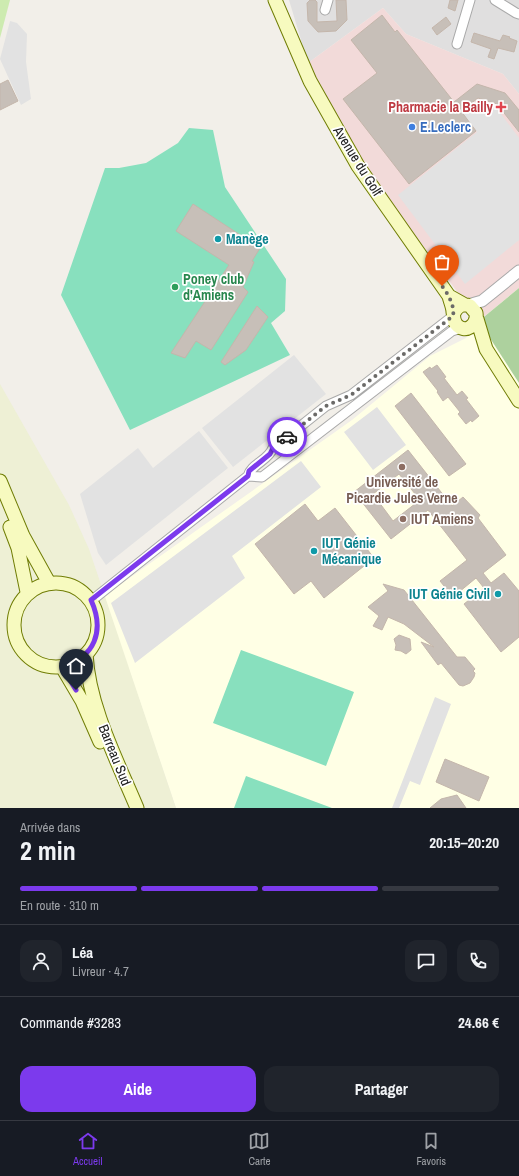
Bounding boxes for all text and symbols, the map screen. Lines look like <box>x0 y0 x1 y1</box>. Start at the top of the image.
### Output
place label: Pharmacie la Bailly <box>388 98 494 116</box>
marker: Pharmacie la Bailly <box>496 102 506 112</box>
place label: E.Leclerc <box>420 118 471 136</box>
street label: Avenue du Golf <box>329 122 387 200</box>
marker: E.Leclerc <box>407 122 417 132</box>
place label: Manège <box>226 230 269 248</box>
marker: Manège <box>213 234 223 244</box>
pin <box>425 245 459 286</box>
icon: bag <box>431 251 453 273</box>
place label: Poney club d'Amiens <box>183 270 244 304</box>
marker: Poney club d'Amiens <box>170 282 180 292</box>
courier <box>267 417 307 457</box>
icon: car <box>276 426 298 448</box>
marker: Université de Picardie Jules Verne <box>397 462 407 472</box>
place label: Université de Picardie Jules Verne <box>346 473 458 507</box>
place label: IUT Amiens <box>411 510 474 528</box>
marker: IUT Amiens <box>398 514 408 524</box>
place label: IUT Génie Mécanique <box>322 534 381 568</box>
marker: IUT Génie Mécanique <box>309 546 319 556</box>
place label: IUT Génie Civil <box>409 585 490 603</box>
marker: IUT Génie Civil <box>493 589 503 599</box>
pin <box>59 649 93 690</box>
icon: home <box>65 655 87 677</box>
street label: Barreau Sud <box>95 722 135 788</box>
text: Arrivée dans <box>20 819 80 836</box>
text: 20:15–20:20 <box>429 832 499 853</box>
text: 2 min <box>20 833 76 868</box>
text: En route · 310 m <box>20 897 99 914</box>
button: person <box>20 940 62 982</box>
button: chat <box>405 940 447 982</box>
button: phone <box>457 940 499 982</box>
text: Léa <box>72 942 93 963</box>
text: Livreur · 4.7 <box>72 963 129 980</box>
text: Commande #3283 <box>20 1012 121 1033</box>
text: 24.66 € <box>458 1012 499 1033</box>
button: Aide <box>20 1066 256 1112</box>
button: Partager <box>264 1066 499 1112</box>
tab: Accueil <box>73 1130 103 1168</box>
tab: Carte <box>248 1130 270 1168</box>
tab: Favoris <box>416 1130 446 1168</box>

